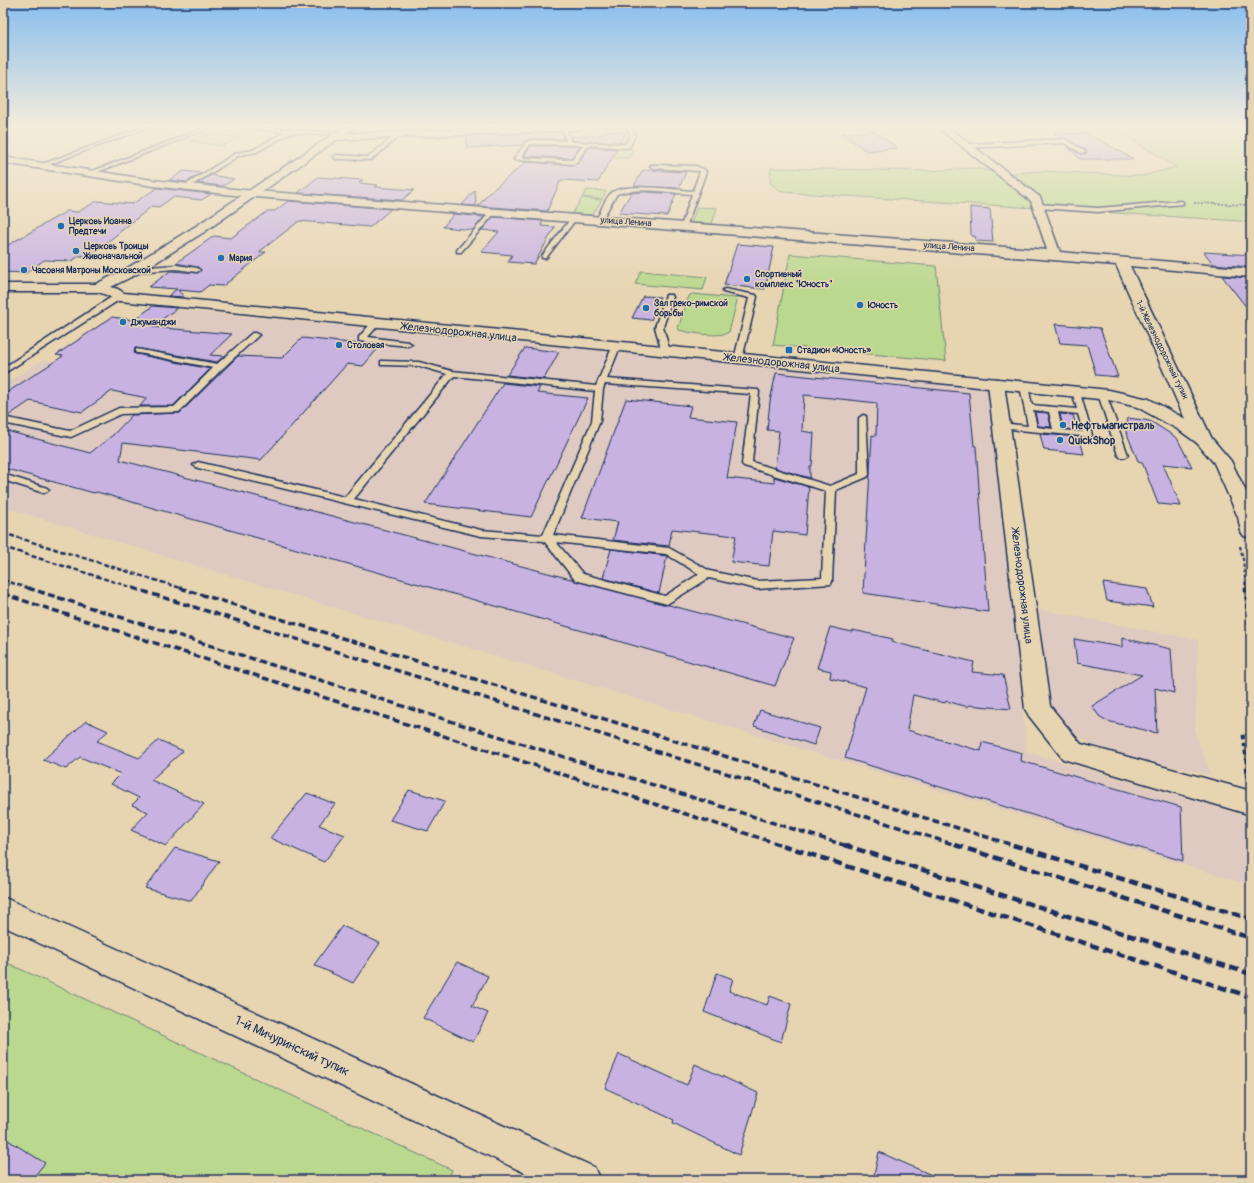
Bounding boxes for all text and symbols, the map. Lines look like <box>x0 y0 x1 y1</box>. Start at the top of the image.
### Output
street label: улица Ленина <box>599 215 652 229</box>
place label: Церковь Иоанна Предтечи <box>69 216 132 237</box>
marker: Церковь Иоанна Предтечи <box>56 221 66 231</box>
street label: улица Ленина <box>922 240 975 254</box>
place label: Церковь Троицы Живоначальной <box>82 241 149 262</box>
marker: Церковь Троицы Живоначальной <box>71 246 81 256</box>
marker: Мария <box>216 253 226 263</box>
place label: Мария <box>229 253 253 264</box>
marker: Часовня Матроны Московской <box>19 265 29 275</box>
place label: Часовня Матроны Московской <box>32 265 151 276</box>
place label: Спортивный комплекс "Юность" <box>755 269 833 290</box>
marker: Спортивный комплекс "Юность" <box>742 274 752 284</box>
place label: Зал греко-римской борьбы <box>654 298 729 319</box>
street label: 1-й Железнодорожный тупик <box>1133 298 1191 402</box>
marker: Юность <box>855 300 865 310</box>
place label: Юность <box>867 300 898 311</box>
marker: Зал греко-римской борьбы <box>641 303 651 313</box>
marker: Джуманджи <box>118 317 128 327</box>
place label: Джуманджи <box>130 317 177 328</box>
street label: Железнодорожная улица <box>399 319 517 345</box>
marker: Столовая <box>334 340 344 350</box>
place label: Столовая <box>347 340 385 351</box>
marker: Стадион «Юность» <box>784 345 794 355</box>
place label: Стадион «Юность» <box>797 345 872 356</box>
street label: Железнодорожная улица <box>722 350 840 376</box>
place label: Нефтьмагистраль <box>1071 419 1155 432</box>
marker: Нефтьмагистраль <box>1058 420 1068 430</box>
place label: QuickShop <box>1068 434 1115 447</box>
marker: QuickShop <box>1055 435 1065 445</box>
street label: Железнодорожная улица <box>1008 526 1036 644</box>
street label: 1-й Мичуринский тупик <box>232 1012 352 1080</box>

